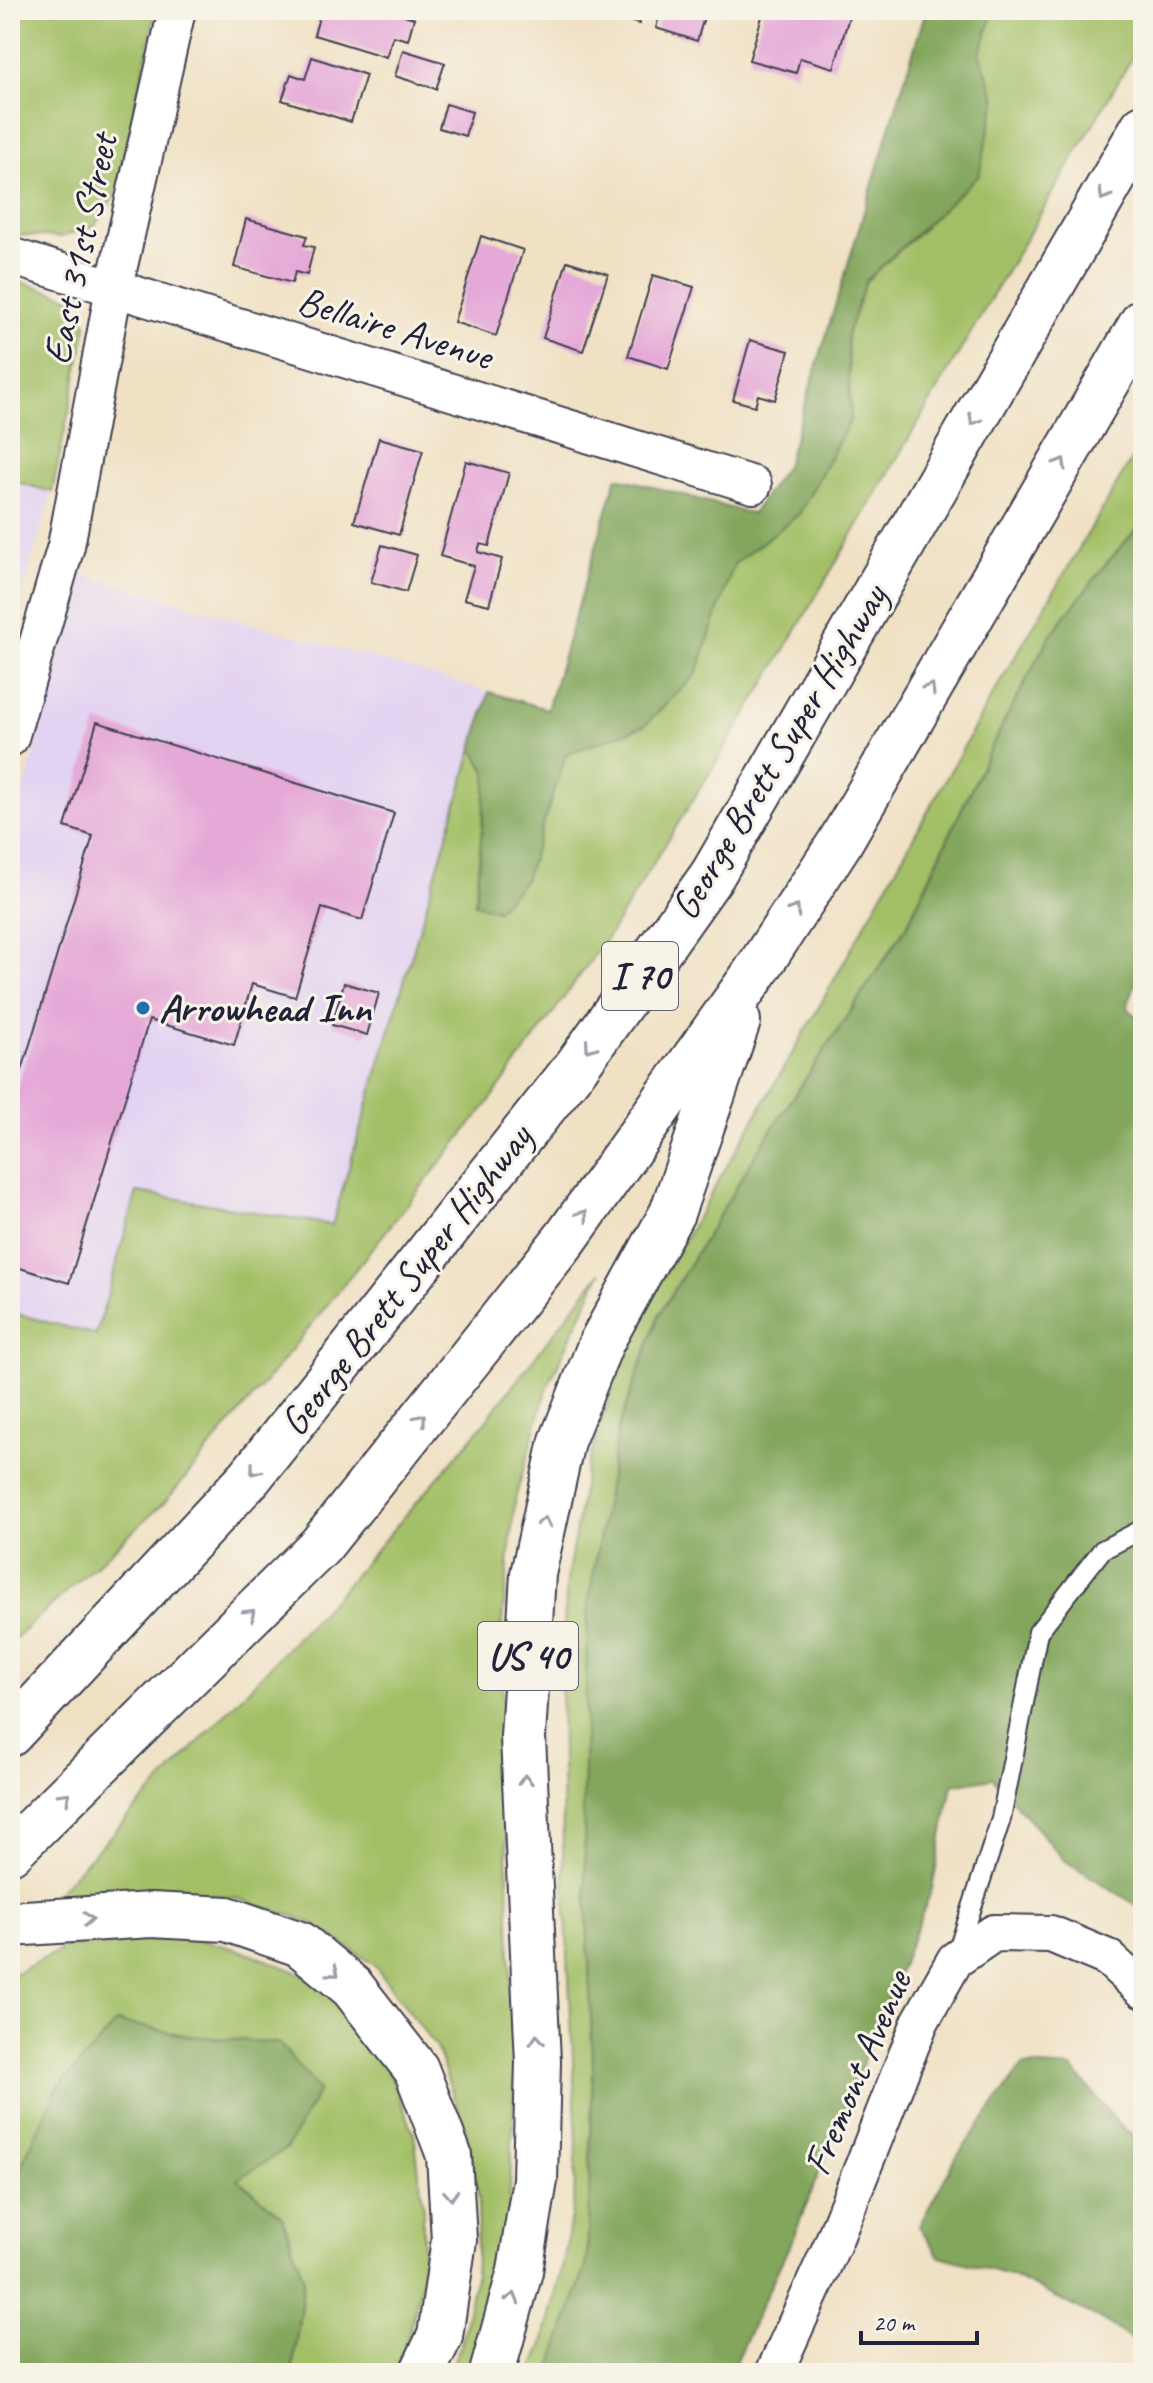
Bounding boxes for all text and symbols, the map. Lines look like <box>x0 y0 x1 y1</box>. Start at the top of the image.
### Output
street label: East 31st Street <box>31 126 130 369</box>
one-way arrow <box>1098 186 1114 201</box>
street label: Bellaire Avenue <box>292 275 501 382</box>
one-way arrow <box>968 411 984 426</box>
one-way arrow <box>1051 457 1066 472</box>
street label: George Brett Super Highway <box>659 574 900 928</box>
one-way arrow <box>920 682 936 696</box>
one-way arrow <box>786 904 801 919</box>
road number: I 70 <box>602 942 678 1010</box>
place label: Arrowhead Inn <box>159 983 373 1033</box>
marker: Arrowhead Inn <box>134 999 152 1017</box>
one-way arrow <box>585 1038 600 1053</box>
street label: George Brett Super Highway <box>269 1112 545 1446</box>
one-way arrow <box>573 1209 588 1224</box>
one-way arrow <box>412 1413 426 1428</box>
one-way arrow <box>250 1461 265 1476</box>
one-way arrow <box>535 1516 552 1529</box>
one-way arrow <box>241 1609 255 1623</box>
road number: US 40 <box>478 1622 578 1690</box>
one-way arrow <box>516 1773 533 1786</box>
one-way arrow <box>56 1792 71 1806</box>
one-way arrow <box>82 1911 95 1928</box>
street label: Fremont Avenue <box>792 1961 924 2183</box>
one-way arrow <box>324 1962 339 1977</box>
one-way arrow <box>529 2033 546 2046</box>
one-way arrow <box>442 2189 459 2202</box>
one-way arrow <box>504 2291 520 2305</box>
scale bar <box>861 2295 977 2345</box>
text: 20 m <box>873 2308 916 2338</box>

